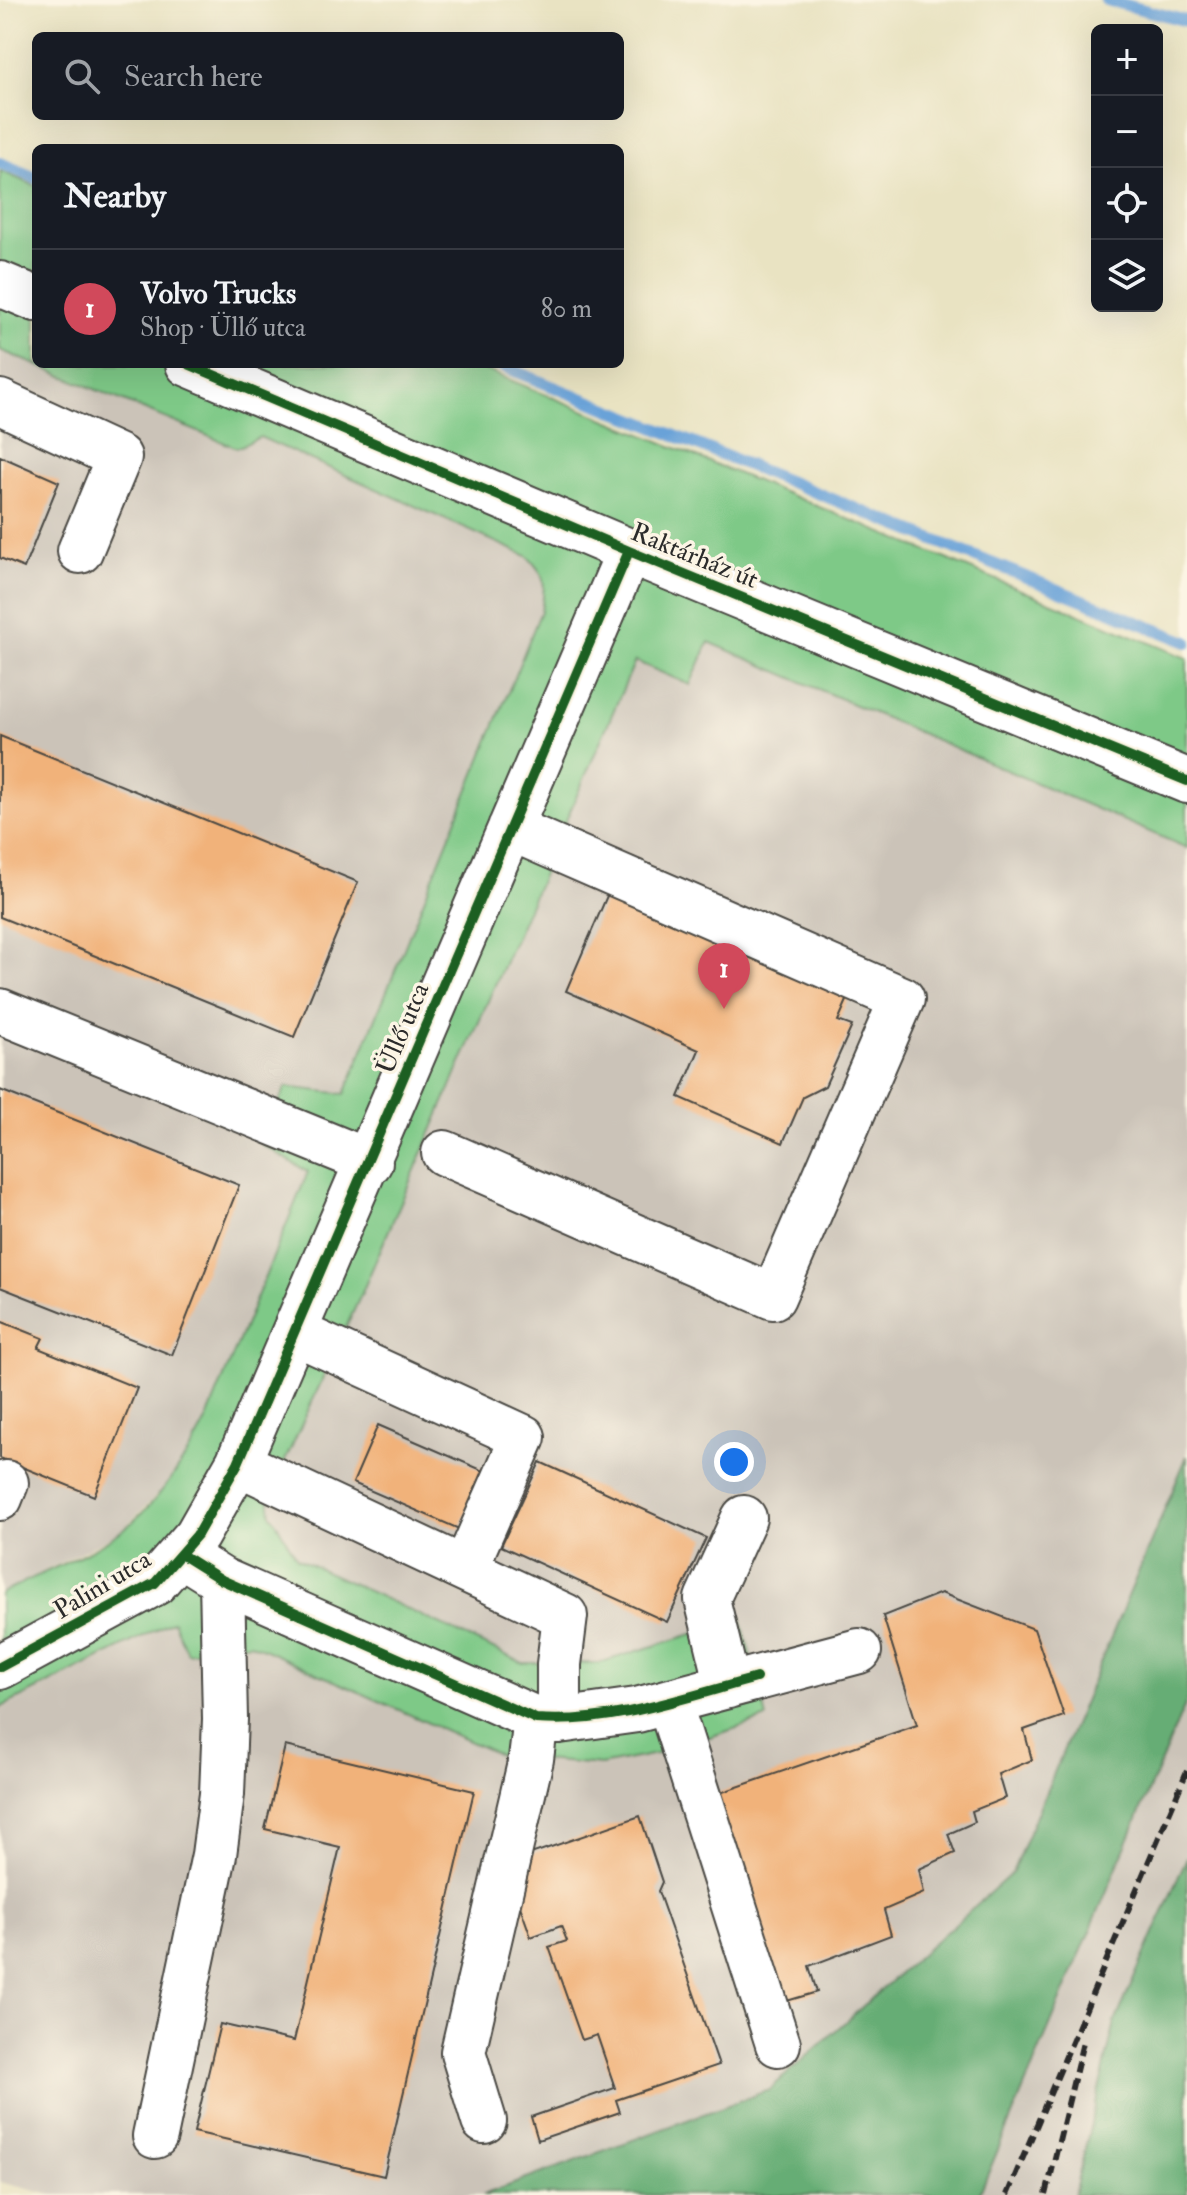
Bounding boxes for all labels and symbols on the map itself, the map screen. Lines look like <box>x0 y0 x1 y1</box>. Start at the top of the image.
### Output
street label: Raktárház út <box>626 516 763 596</box>
pin: 1 <box>698 943 750 1009</box>
street label: Üllő utca <box>369 977 437 1079</box>
your location <box>714 1442 754 1482</box>
street label: Palini utca <box>48 1543 157 1626</box>

